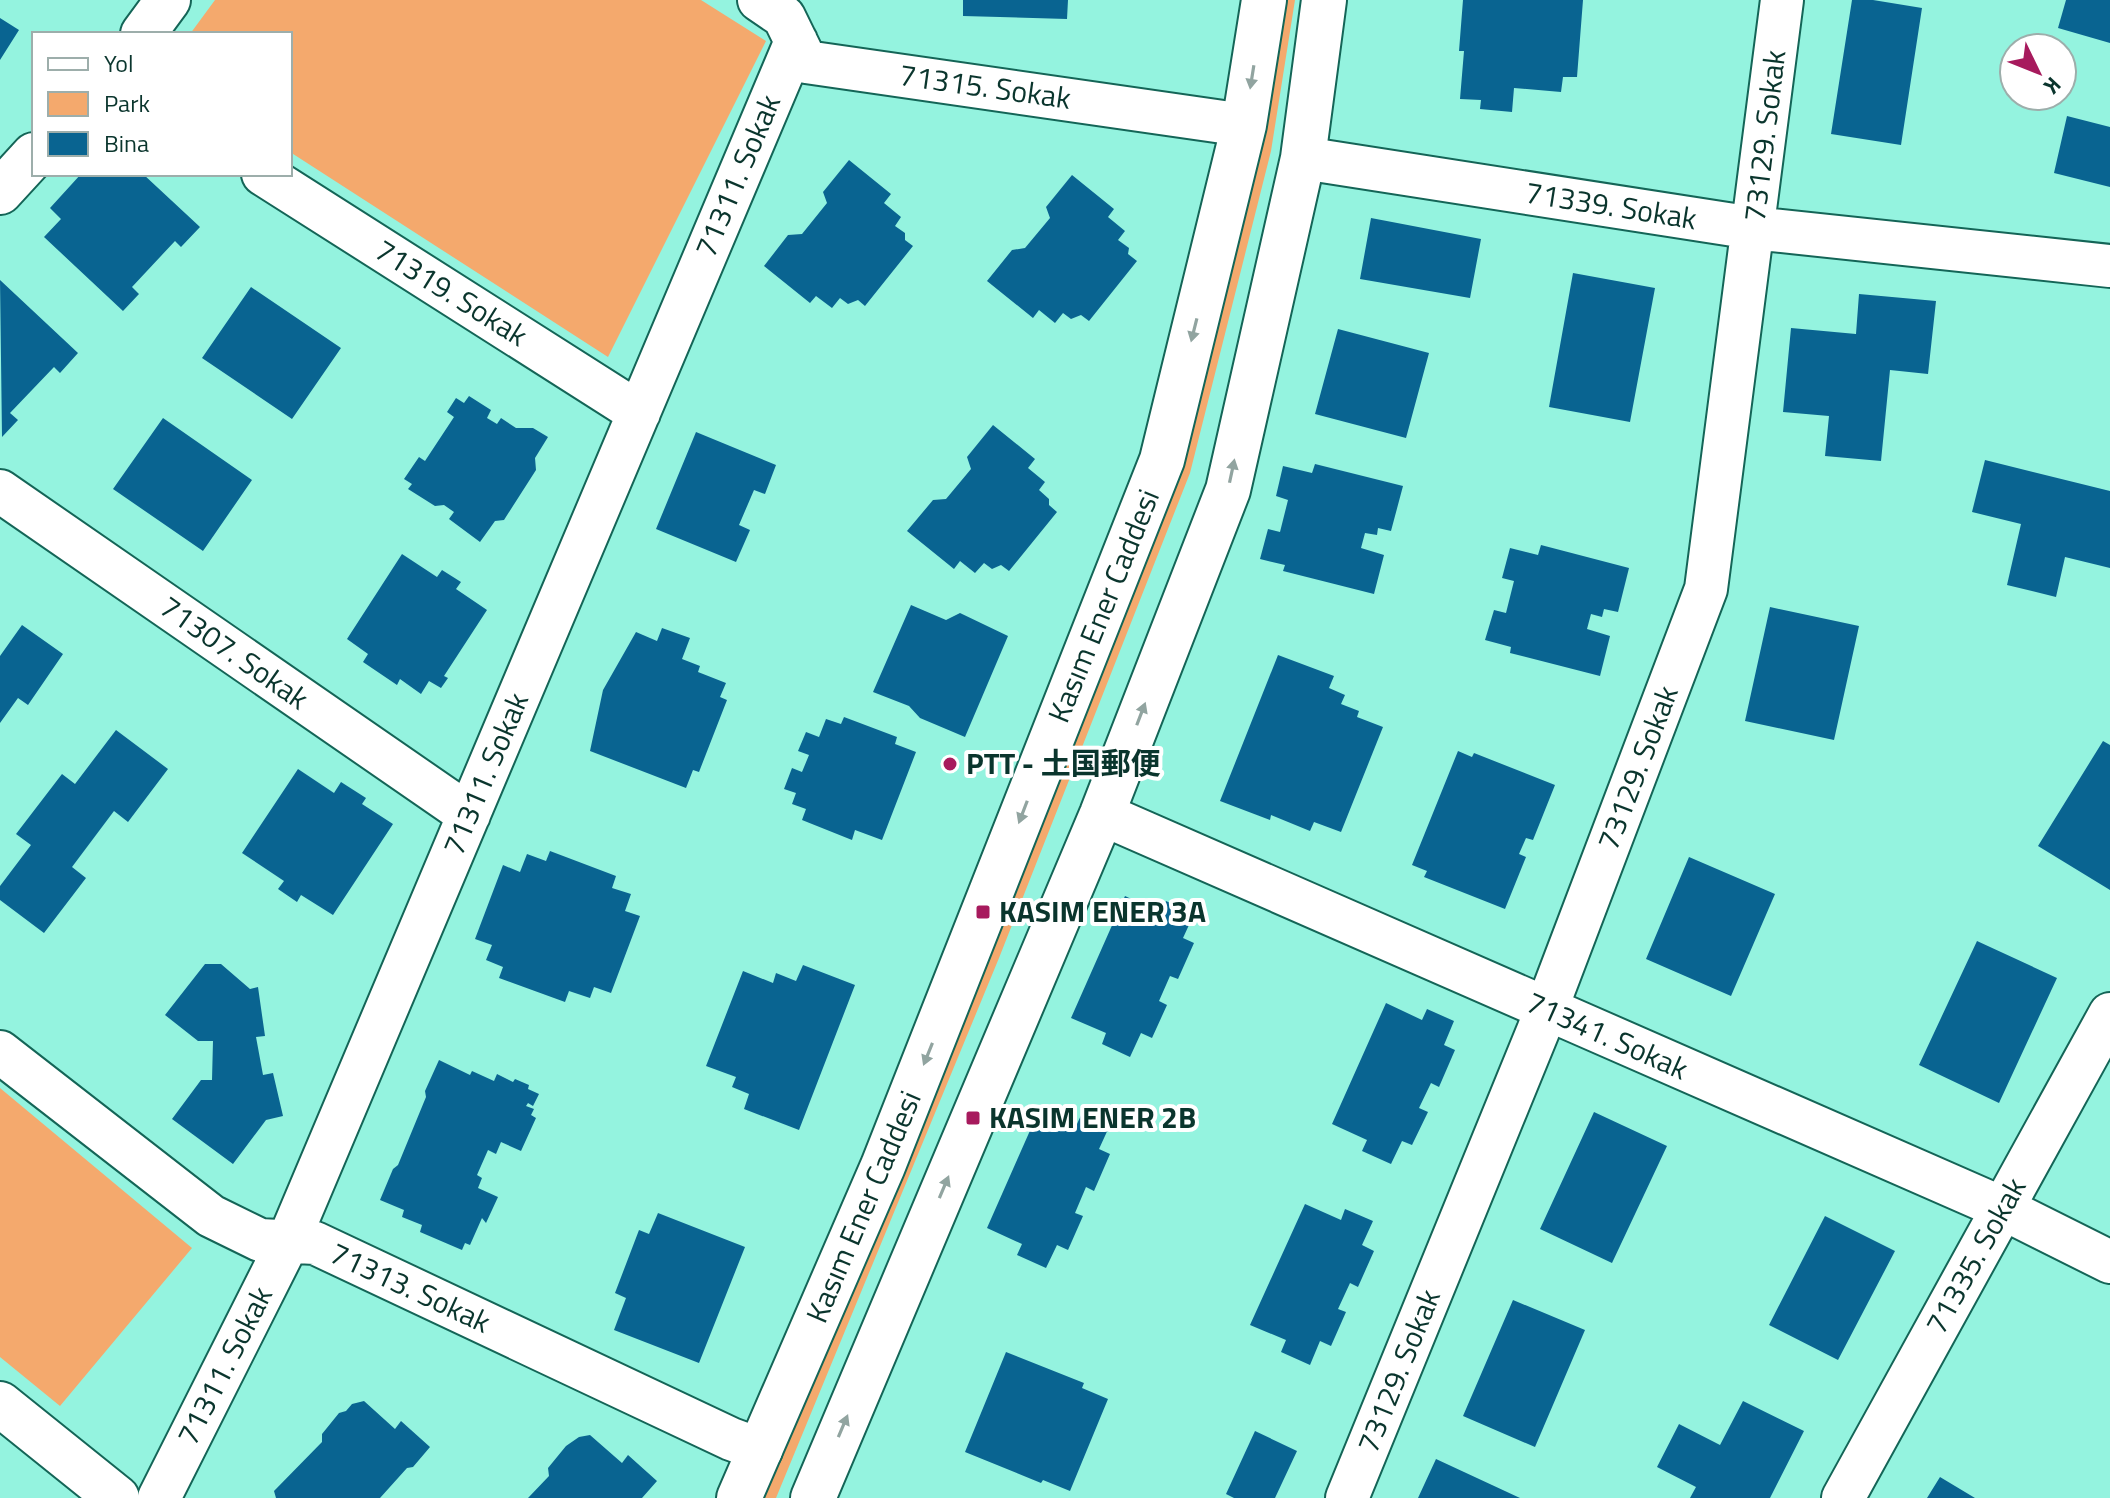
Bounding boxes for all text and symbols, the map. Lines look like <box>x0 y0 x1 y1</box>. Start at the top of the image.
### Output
legend <box>32 32 292 176</box>
north arrow <box>1998 32 2078 112</box>
text: Yol <box>104 45 133 81</box>
street label: 73129. Sokak <box>1731 47 1797 224</box>
street label: 71315. Sokak <box>896 51 1074 121</box>
one-way arrow <box>1245 65 1258 90</box>
text: K <box>2036 69 2070 102</box>
text: Park <box>104 85 150 121</box>
street label: 71311. Sokak <box>682 87 792 264</box>
text: Bina <box>104 125 149 161</box>
street label: 71339. Sokak <box>1522 169 1700 241</box>
street label: 71319. Sokak <box>366 227 537 357</box>
one-way arrow <box>1187 318 1199 343</box>
one-way arrow <box>1226 458 1239 483</box>
street label: Kasım Ener Caddesi <box>1035 482 1171 729</box>
street label: 71307. Sokak <box>151 584 319 721</box>
street label: 73129. Sokak <box>1585 679 1690 857</box>
street label: 71311. Sokak <box>430 685 540 862</box>
one-way arrow <box>1135 702 1148 726</box>
place label: PTT - 土国郵便 <box>966 740 1161 786</box>
marker: PTT - 土国郵便 <box>941 755 959 773</box>
one-way arrow <box>1016 800 1029 824</box>
place label: KASIM ENER 3A <box>999 888 1206 934</box>
marker: KASIM ENER 3A <box>974 903 992 921</box>
street label: 71341. Sokak <box>1519 979 1696 1091</box>
one-way arrow <box>921 1042 934 1066</box>
street label: Kasım Ener Caddesi <box>793 1084 933 1330</box>
place label: KASIM ENER 2B <box>989 1094 1196 1140</box>
marker: KASIM ENER 2B <box>964 1109 982 1127</box>
street label: 71335. Sokak <box>1913 1169 2037 1342</box>
one-way arrow <box>937 1175 950 1198</box>
street label: 71313. Sokak <box>322 1230 498 1344</box>
street label: 71311. Sokak <box>164 1278 284 1453</box>
street label: 73129. Sokak <box>1344 1282 1452 1459</box>
one-way arrow <box>836 1414 849 1438</box>

